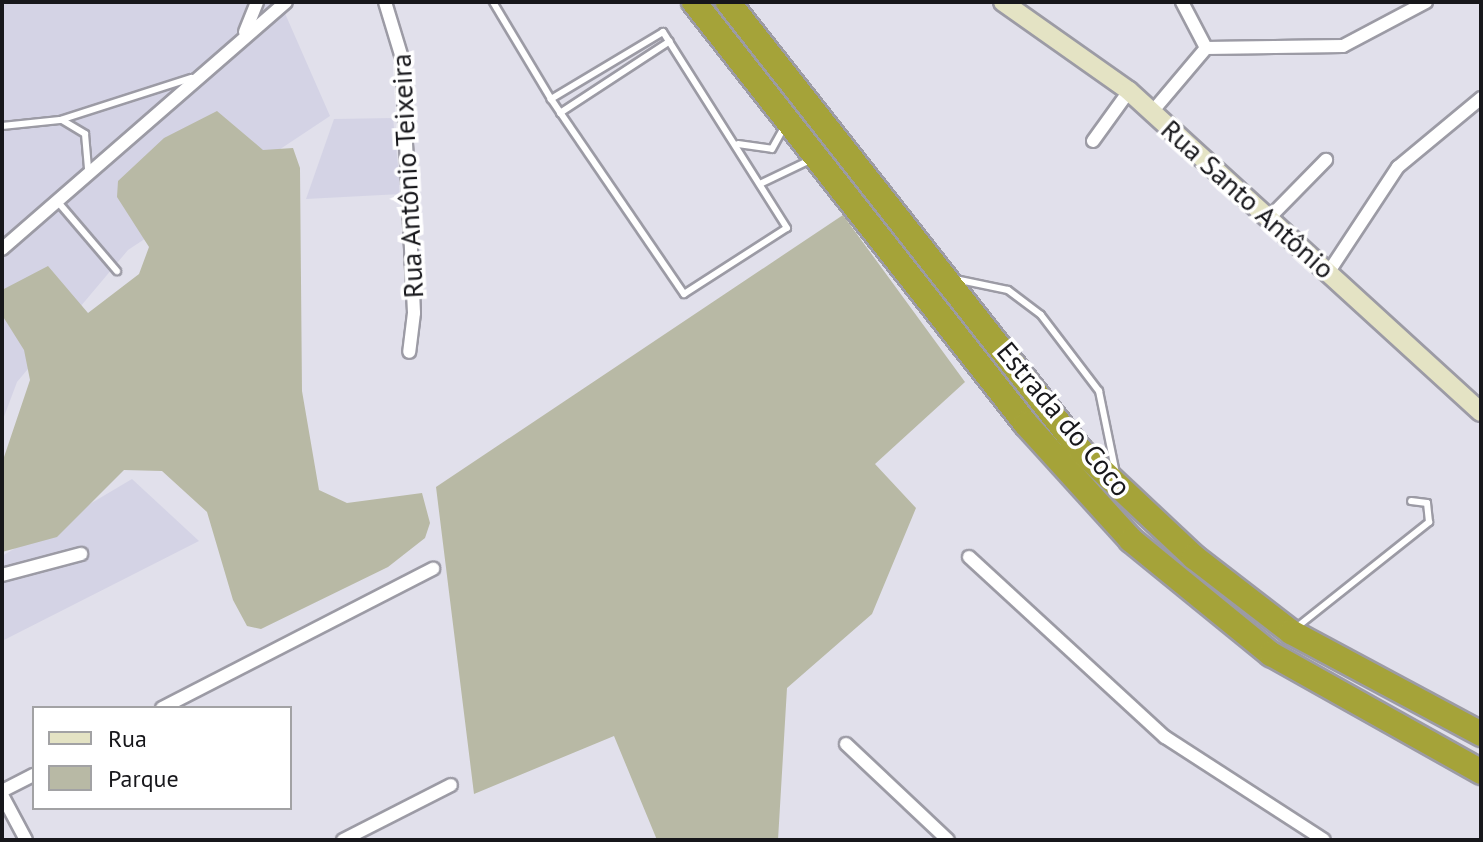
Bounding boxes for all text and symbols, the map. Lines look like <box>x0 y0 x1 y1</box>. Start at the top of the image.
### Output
street label: Rua Antônio Teixeira <box>384 52 430 300</box>
street label: Rua Santo Antônio <box>1154 112 1342 286</box>
street label: Estrada do Coco <box>990 335 1138 503</box>
legend <box>32 706 292 810</box>
text: Rua <box>108 723 147 754</box>
text: Parque <box>108 763 179 794</box>

